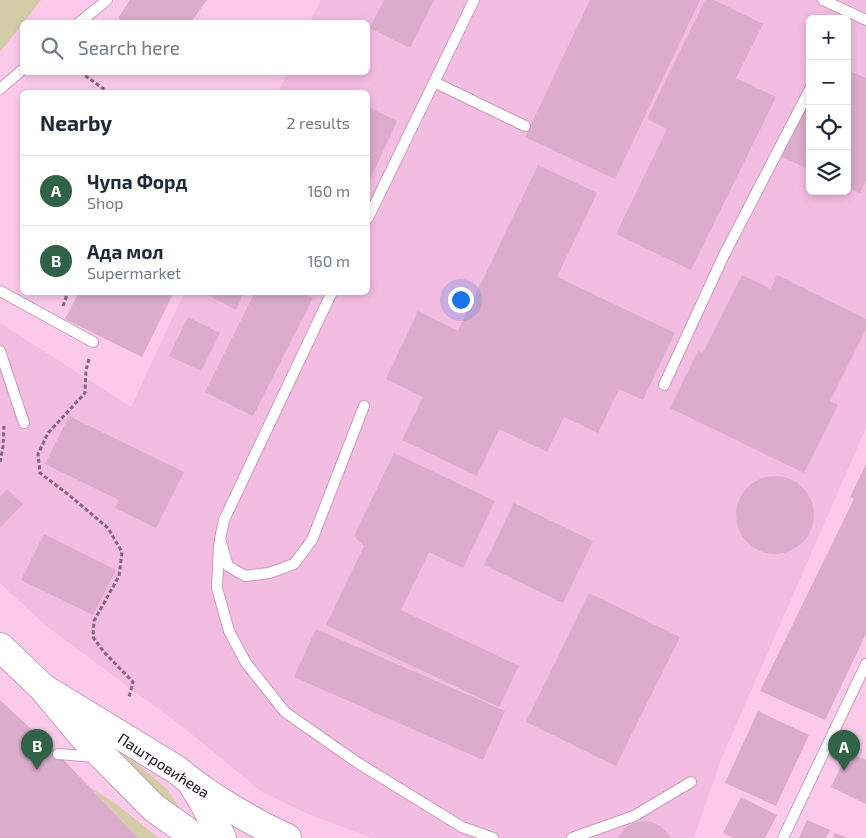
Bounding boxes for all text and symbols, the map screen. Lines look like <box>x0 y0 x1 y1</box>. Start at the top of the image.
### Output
map controls <box>806 15 851 195</box>
button: + <box>806 15 851 60</box>
search box <box>20 20 370 75</box>
icon: search <box>38 34 66 62</box>
text: Search here <box>78 36 180 59</box>
button: − <box>806 60 851 105</box>
button: locate <box>806 105 851 150</box>
text: Nearby <box>40 110 112 135</box>
text: 2 results <box>287 113 350 132</box>
button: layers <box>806 150 851 195</box>
text: Чупа Форд <box>87 170 187 193</box>
text: A <box>51 181 61 200</box>
text: 160 m <box>307 181 350 200</box>
text: Shop <box>87 193 124 212</box>
text: Ада мол <box>87 240 164 263</box>
text: B <box>51 251 61 270</box>
text: 160 m <box>307 251 350 270</box>
text: Supermarket <box>87 263 181 282</box>
your location <box>448 287 474 313</box>
pin: B <box>21 729 53 770</box>
street label: Паштровићева <box>115 729 213 801</box>
pin: A <box>828 730 860 771</box>

